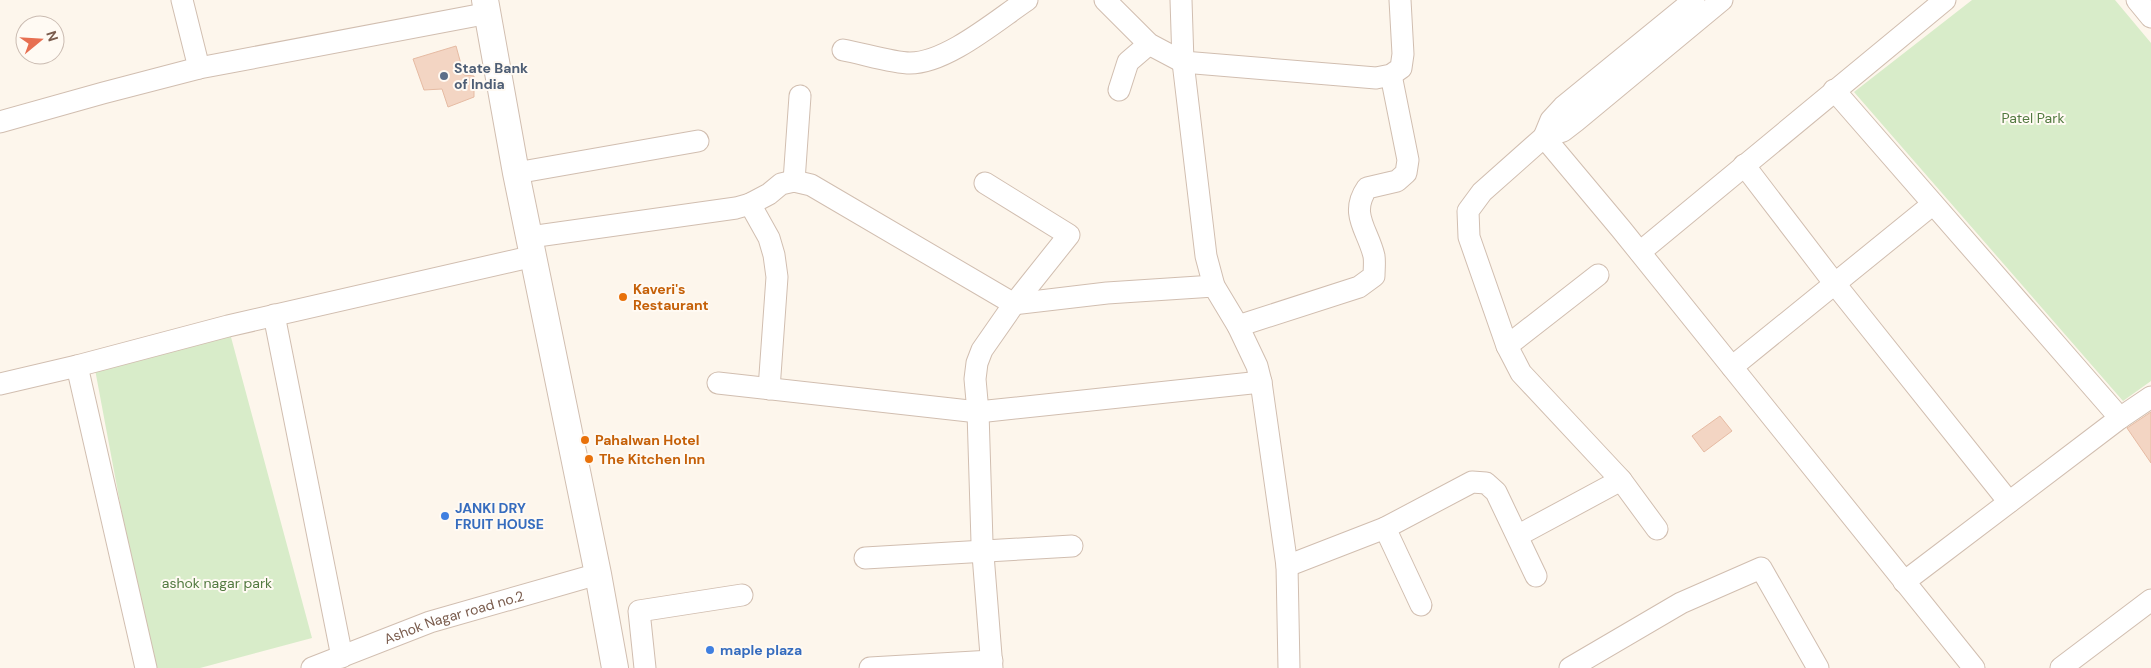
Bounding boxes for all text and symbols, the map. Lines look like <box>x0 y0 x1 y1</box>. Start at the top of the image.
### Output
north arrow <box>15 15 65 65</box>
text: N <box>42 28 63 44</box>
place label: State Bank of India <box>454 59 528 93</box>
marker: State Bank of India <box>438 70 450 82</box>
park label: Patel Park <box>2002 109 2064 127</box>
place label: Kaveri's Restaurant <box>633 280 709 314</box>
marker: Kaveri's Restaurant <box>617 291 629 303</box>
place label: Pahalwan Hotel <box>595 431 699 449</box>
marker: Pahalwan Hotel <box>579 434 591 446</box>
place label: The Kitchen Inn <box>599 450 705 468</box>
marker: The Kitchen Inn <box>583 453 595 465</box>
place label: JANKI DRY FRUIT HOUSE <box>455 499 544 533</box>
marker: JANKI DRY FRUIT HOUSE <box>439 510 451 522</box>
park label: ashok nagar park <box>162 574 272 592</box>
street label: Ashok Nagar road no.2 <box>382 587 526 648</box>
place label: maple plaza <box>720 641 802 659</box>
marker: maple plaza <box>704 644 716 656</box>

